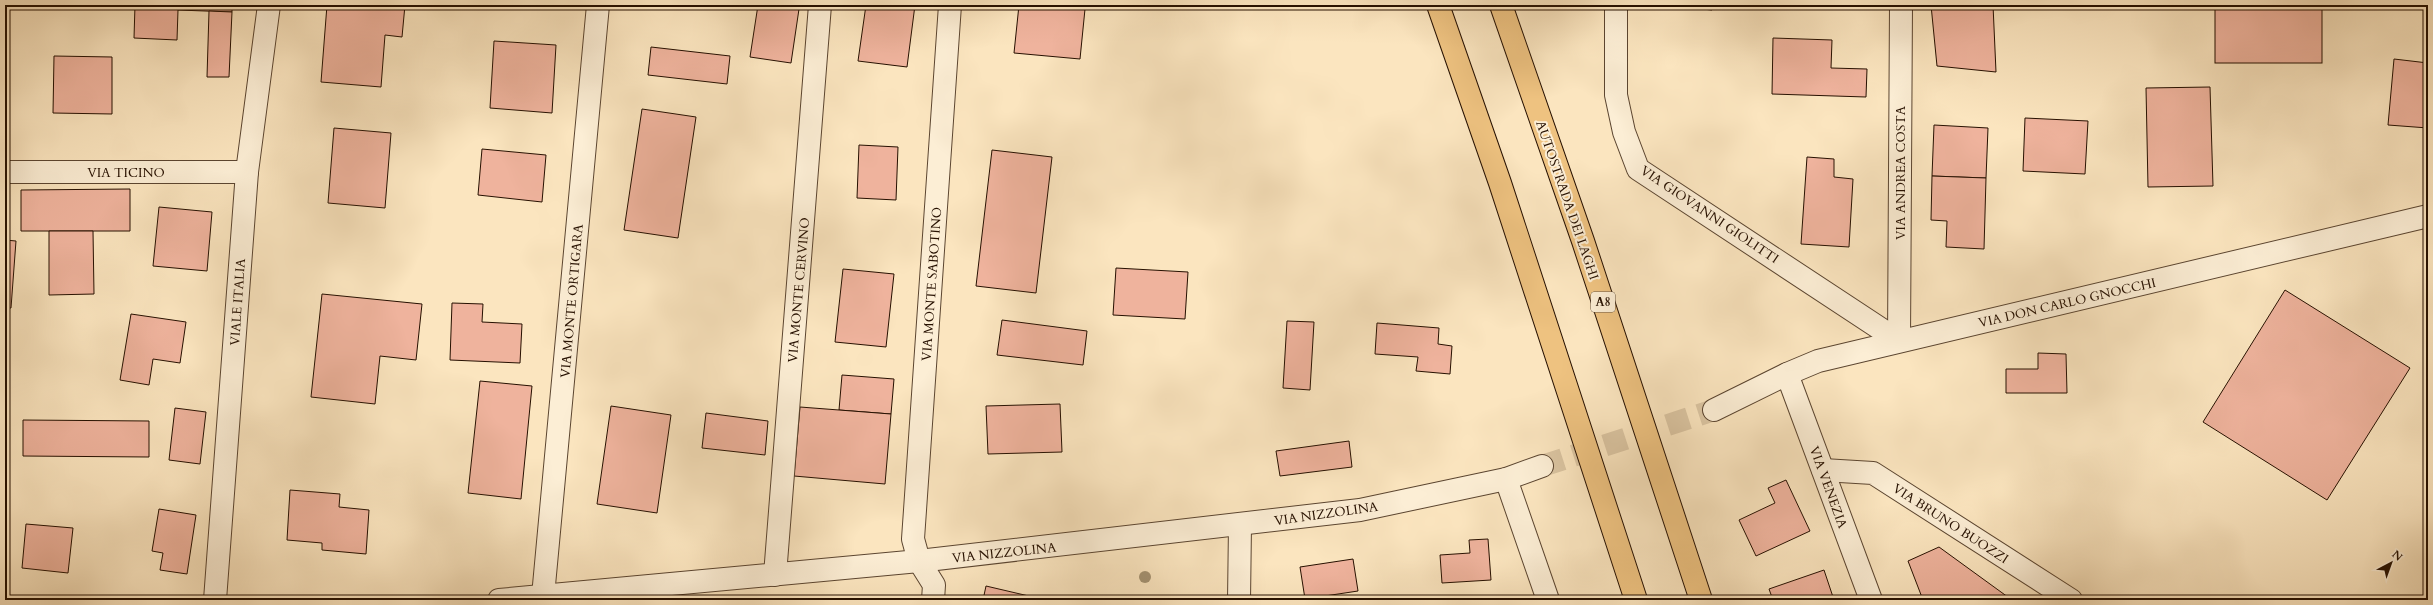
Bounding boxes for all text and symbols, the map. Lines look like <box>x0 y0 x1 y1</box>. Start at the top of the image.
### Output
street label: VIA ANDREA COSTA <box>1892 105 1910 240</box>
street label: AUTOSTRADA DEI LAGHI <box>1531 118 1603 282</box>
street label: VIA GIOVANNI GIOLITTI <box>1637 162 1782 268</box>
street label: VIA TICINO <box>87 164 165 182</box>
street label: VIA MONTE SABOTINO <box>918 206 946 362</box>
street label: VIA MONTE CERVINO <box>784 217 814 363</box>
street label: VIA MONTE ORTIGARA <box>556 223 588 379</box>
street label: VIALE ITALIA <box>226 257 250 346</box>
street label: VIA DON CARLO GNOCCHI <box>1977 274 2158 332</box>
road number: A8 <box>1591 292 1615 312</box>
street label: VIA VENEZIA <box>1805 444 1852 532</box>
street label: VIA BRUNO BUOZZI <box>1889 480 2012 568</box>
street label: VIA NIZZOLINA <box>1273 498 1380 530</box>
street label: VIA NIZZOLINA <box>951 538 1058 567</box>
north arrow <box>2371 543 2411 583</box>
text: N <box>2389 547 2406 565</box>

